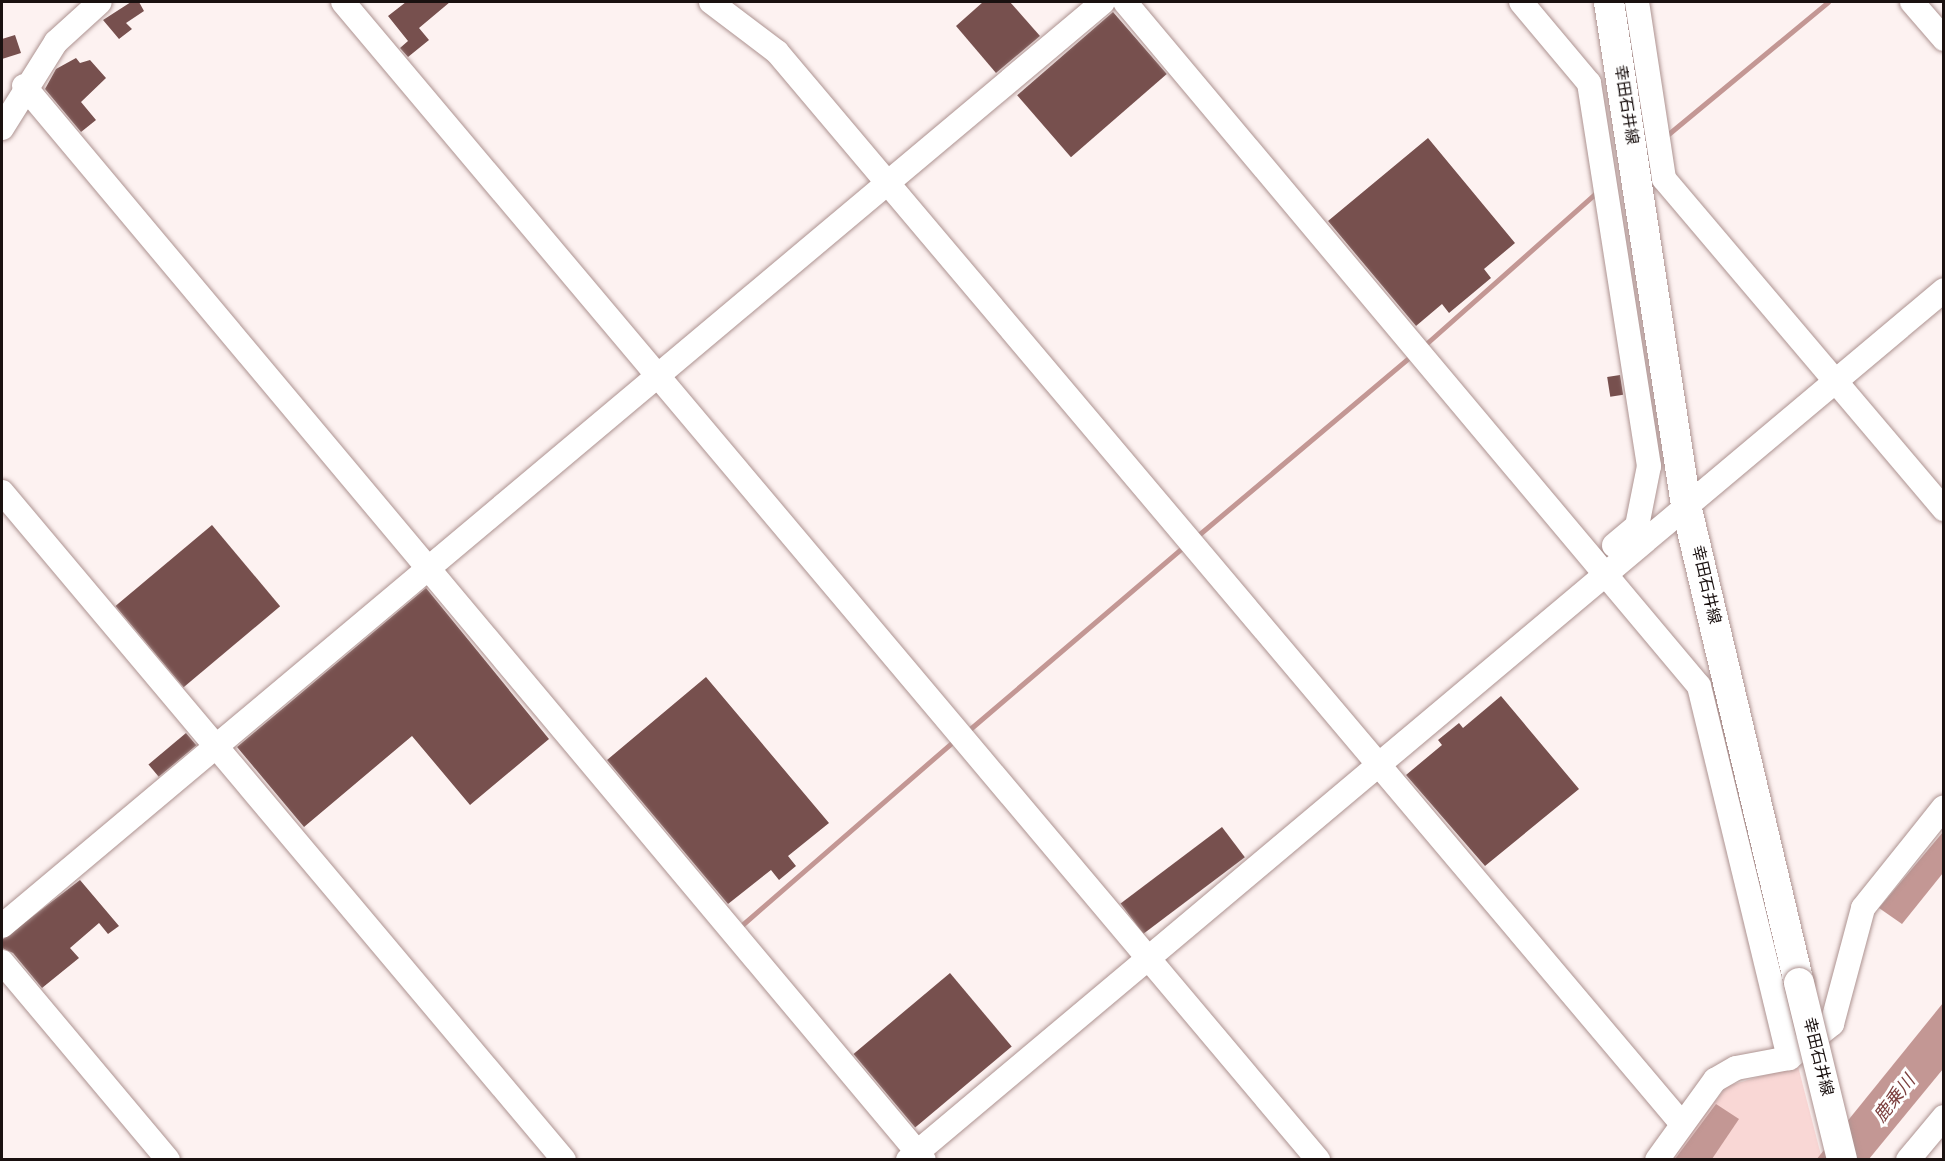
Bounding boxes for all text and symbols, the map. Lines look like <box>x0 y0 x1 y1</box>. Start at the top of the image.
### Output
street label: 幸田石井線 <box>1609 64 1641 146</box>
street label: 幸田石井線 <box>1687 544 1723 626</box>
street label: 幸田石井線 <box>1798 1016 1836 1098</box>
water label: 鹿乗川 <box>1871 1072 1921 1128</box>

